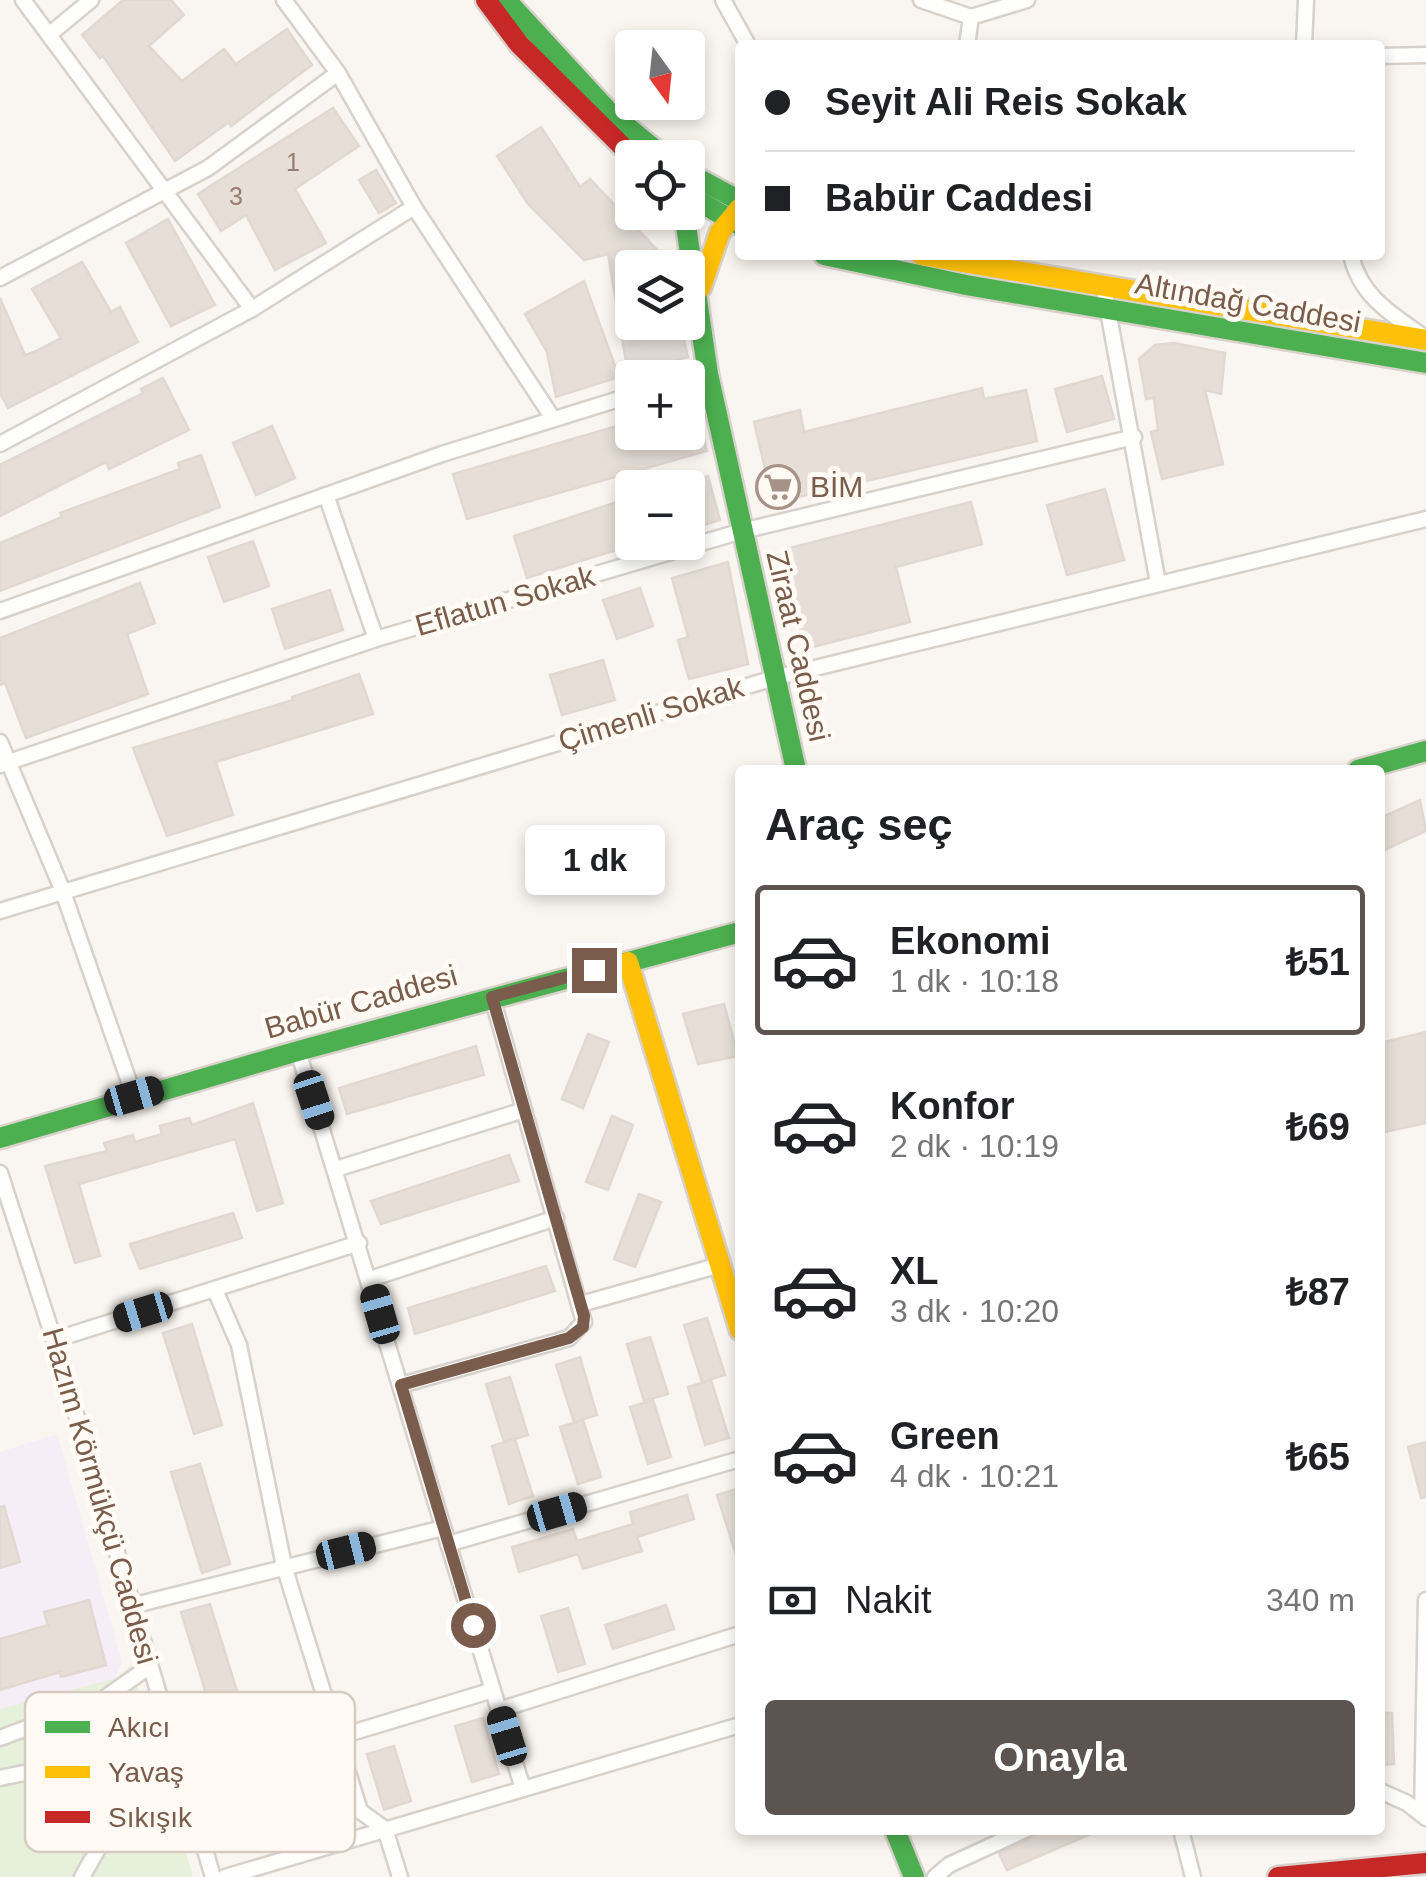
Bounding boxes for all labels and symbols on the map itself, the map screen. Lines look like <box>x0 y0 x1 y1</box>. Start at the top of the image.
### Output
north arrow <box>615 30 705 120</box>
house number: 1 <box>286 148 300 176</box>
house number: 3 <box>229 182 243 210</box>
street label: Altındağ Caddesi <box>1133 266 1363 339</box>
supermarket icon: BİM <box>755 464 801 510</box>
place label: BİM <box>810 470 863 503</box>
street label: Ziraat Caddesi <box>760 547 837 745</box>
street label: Eflatun Sokak <box>411 559 599 642</box>
street label: Çimenli Sokak <box>554 669 748 757</box>
callout: 1 dk <box>524 825 664 895</box>
route end <box>572 948 617 993</box>
street label: Babür Caddesi <box>261 958 461 1045</box>
car <box>290 1067 338 1133</box>
car <box>101 1073 167 1119</box>
car <box>357 1281 403 1347</box>
car <box>110 1289 176 1335</box>
street label: Hazım Körmükçü Caddesi <box>37 1324 164 1668</box>
car <box>524 1489 590 1535</box>
car <box>313 1529 379 1573</box>
route start <box>451 1603 496 1648</box>
legend <box>25 1692 355 1852</box>
car <box>484 1703 530 1769</box>
text: Akıcı <box>108 1712 170 1743</box>
text: Yavaş <box>108 1757 184 1788</box>
text: Sıkışık <box>108 1802 193 1833</box>

